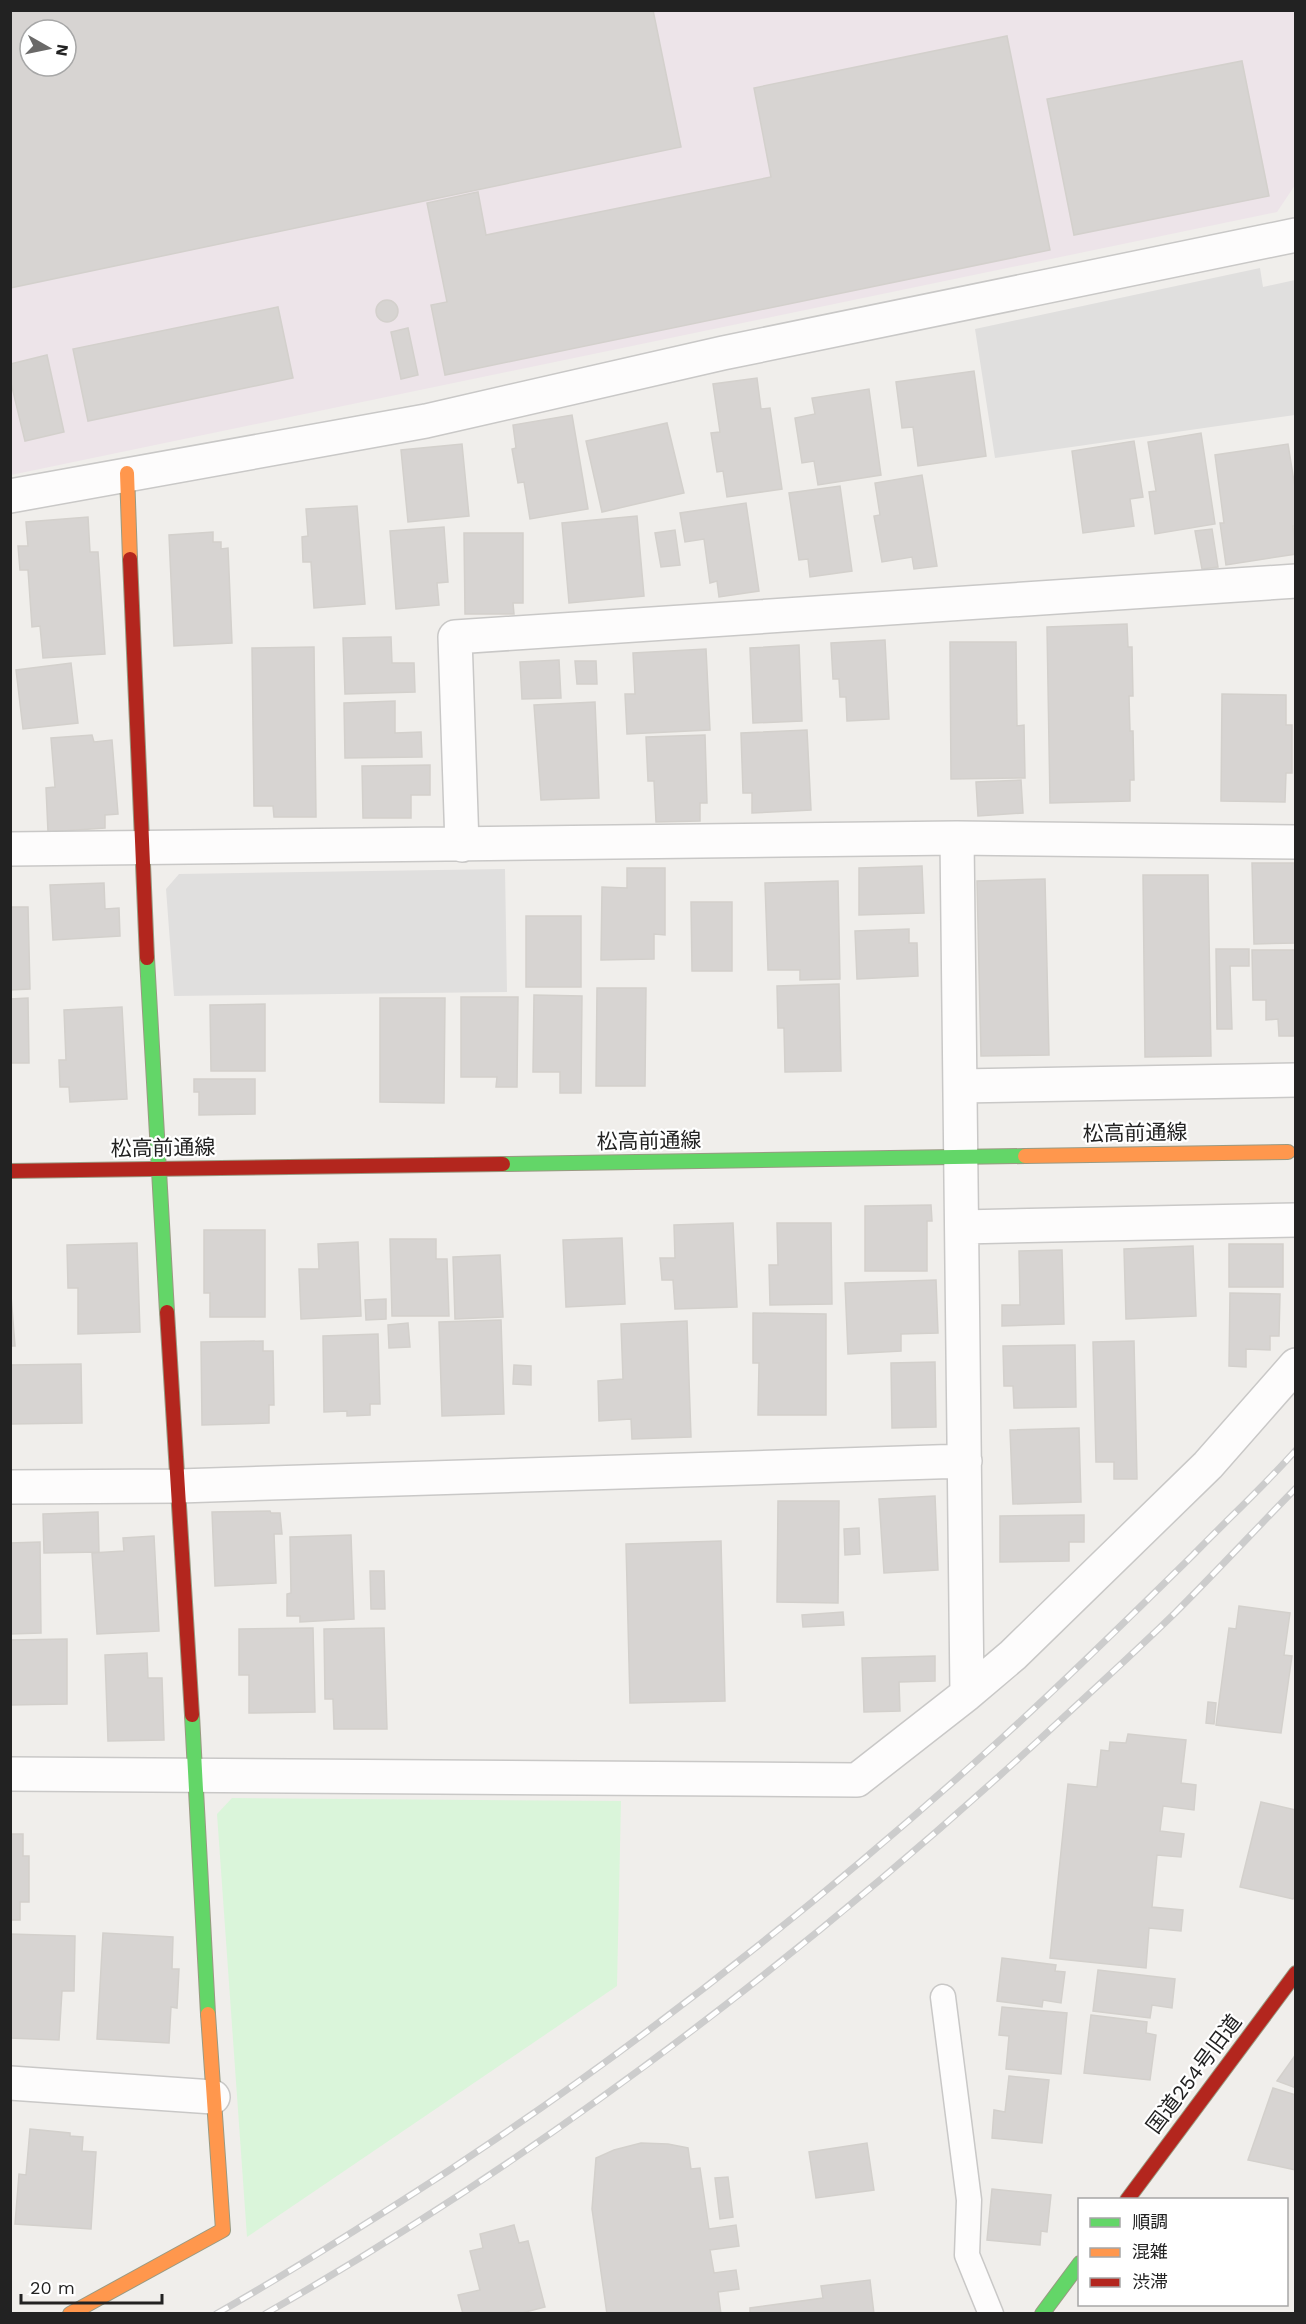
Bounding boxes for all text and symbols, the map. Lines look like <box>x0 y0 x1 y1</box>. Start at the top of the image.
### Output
north arrow <box>18 18 78 78</box>
text: N <box>52 43 73 58</box>
street label: 松高前通線 <box>1082 1119 1188 1146</box>
street label: 松高前通線 <box>596 1127 702 1154</box>
street label: 松高前通線 <box>110 1134 216 1161</box>
street label: 国道254号旧道 <box>1141 2009 1246 2138</box>
legend <box>1078 2198 1288 2306</box>
text: 順調 <box>1132 2211 1168 2232</box>
text: 混雑 <box>1132 2241 1168 2262</box>
scale bar <box>21 2267 162 2305</box>
text: 渋滞 <box>1132 2271 1168 2292</box>
text: 20 m <box>30 2277 75 2298</box>

